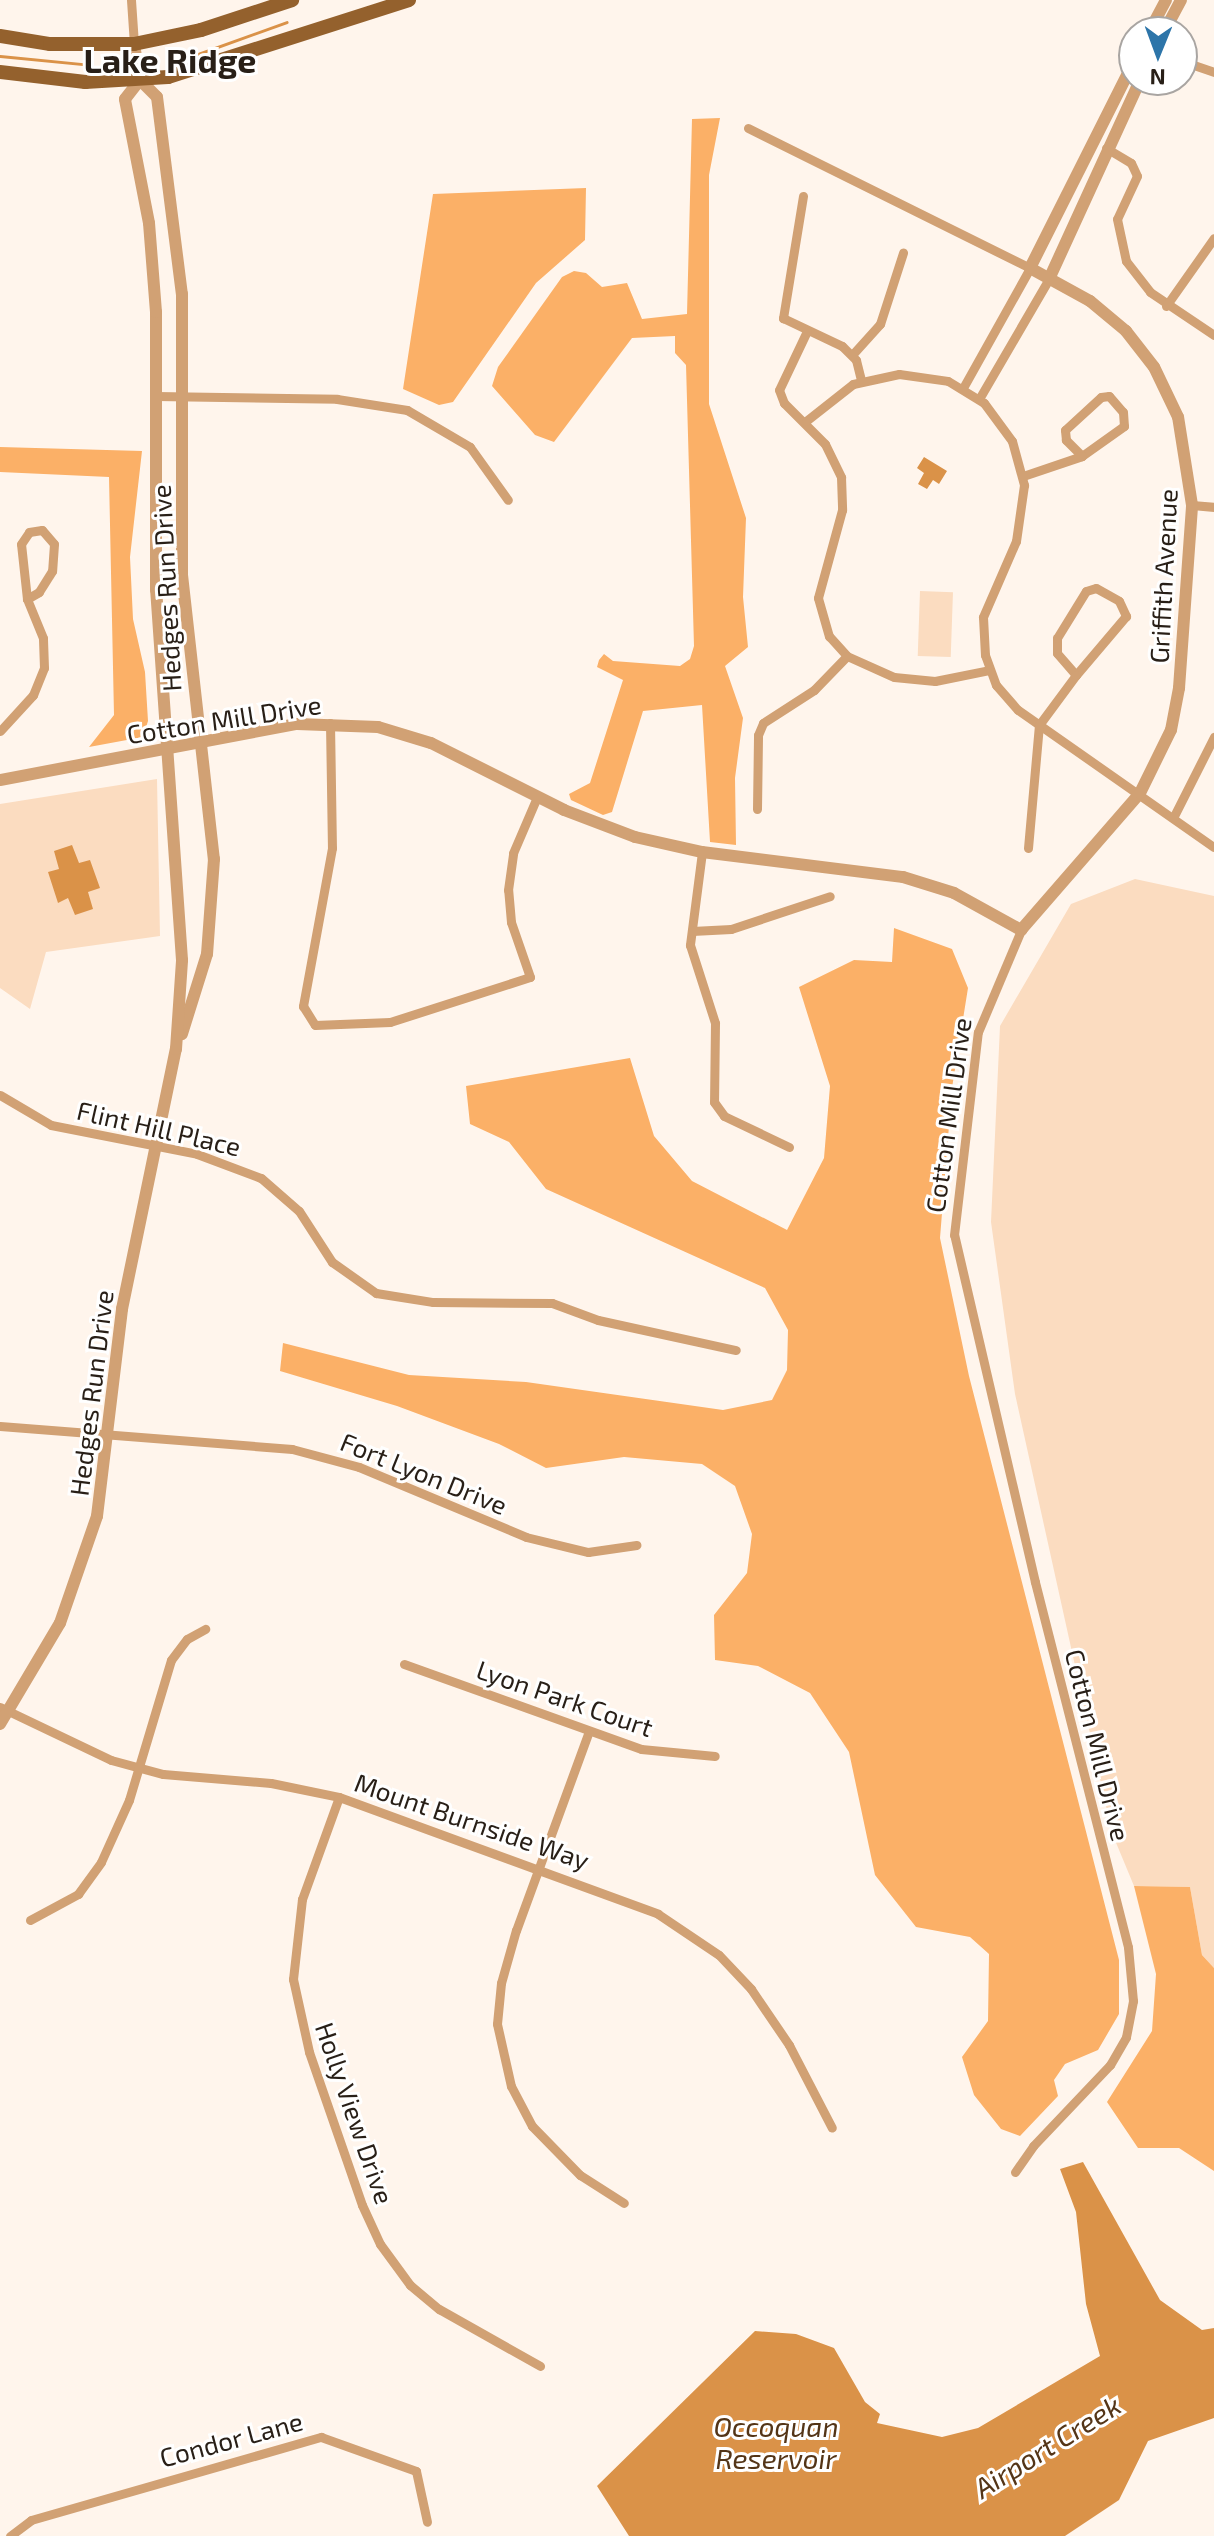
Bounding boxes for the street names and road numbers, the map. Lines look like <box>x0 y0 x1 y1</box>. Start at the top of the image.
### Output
street label: Hedges Run Drive <box>145 484 187 692</box>
street label: Griffith Avenue <box>1143 488 1183 664</box>
street label: Cotton Mill Drive <box>124 688 324 750</box>
street label: Cotton Mill Drive <box>919 1015 977 1215</box>
street label: Flint Hill Place <box>74 1094 244 1162</box>
street label: Hedges Run Drive <box>63 1288 119 1498</box>
street label: Fort Lyon Drive <box>336 1425 512 1521</box>
street label: Cotton Mill Drive <box>1059 1646 1137 1844</box>
street label: Lyon Park Court <box>473 1653 657 1743</box>
street label: Mount Burnside Way <box>350 1766 594 1876</box>
street label: Holly View Drive <box>309 2017 401 2209</box>
street label: Condor Lane <box>156 2405 306 2473</box>

